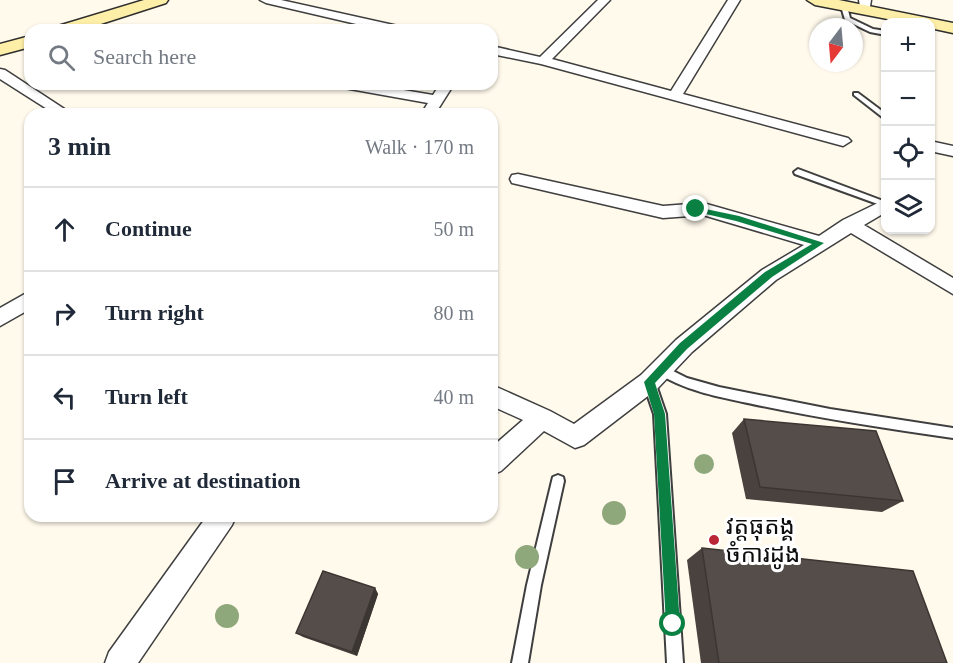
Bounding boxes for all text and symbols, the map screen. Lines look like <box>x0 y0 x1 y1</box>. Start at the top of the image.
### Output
north arrow <box>809 18 863 72</box>
map controls <box>881 18 935 234</box>
button: + <box>881 18 935 72</box>
search box <box>24 24 498 90</box>
icon: search <box>45 41 78 74</box>
text: Search here <box>93 44 196 69</box>
button: − <box>881 72 935 126</box>
button: locate <box>881 126 935 180</box>
text: 3 min <box>48 132 111 161</box>
text: Walk · 170 m <box>365 136 474 158</box>
button: layers <box>881 180 935 234</box>
route end <box>682 195 708 221</box>
icon: ahead <box>48 213 81 246</box>
text: Continue <box>105 216 192 241</box>
text: 50 m <box>433 218 474 240</box>
icon: right <box>48 297 81 330</box>
text: Turn right <box>105 300 204 325</box>
text: 80 m <box>433 302 474 324</box>
icon: left <box>48 381 81 414</box>
text: Turn left <box>105 384 188 409</box>
text: 40 m <box>433 386 474 408</box>
icon: arrive <box>48 465 81 498</box>
text: Arrive at destination <box>105 468 301 493</box>
place label: វត្តធុតង្គ ចំការដូង <box>726 513 800 570</box>
marker: វត្តធុតង្គ ចំការដូង <box>707 533 721 547</box>
route start <box>659 610 685 636</box>

